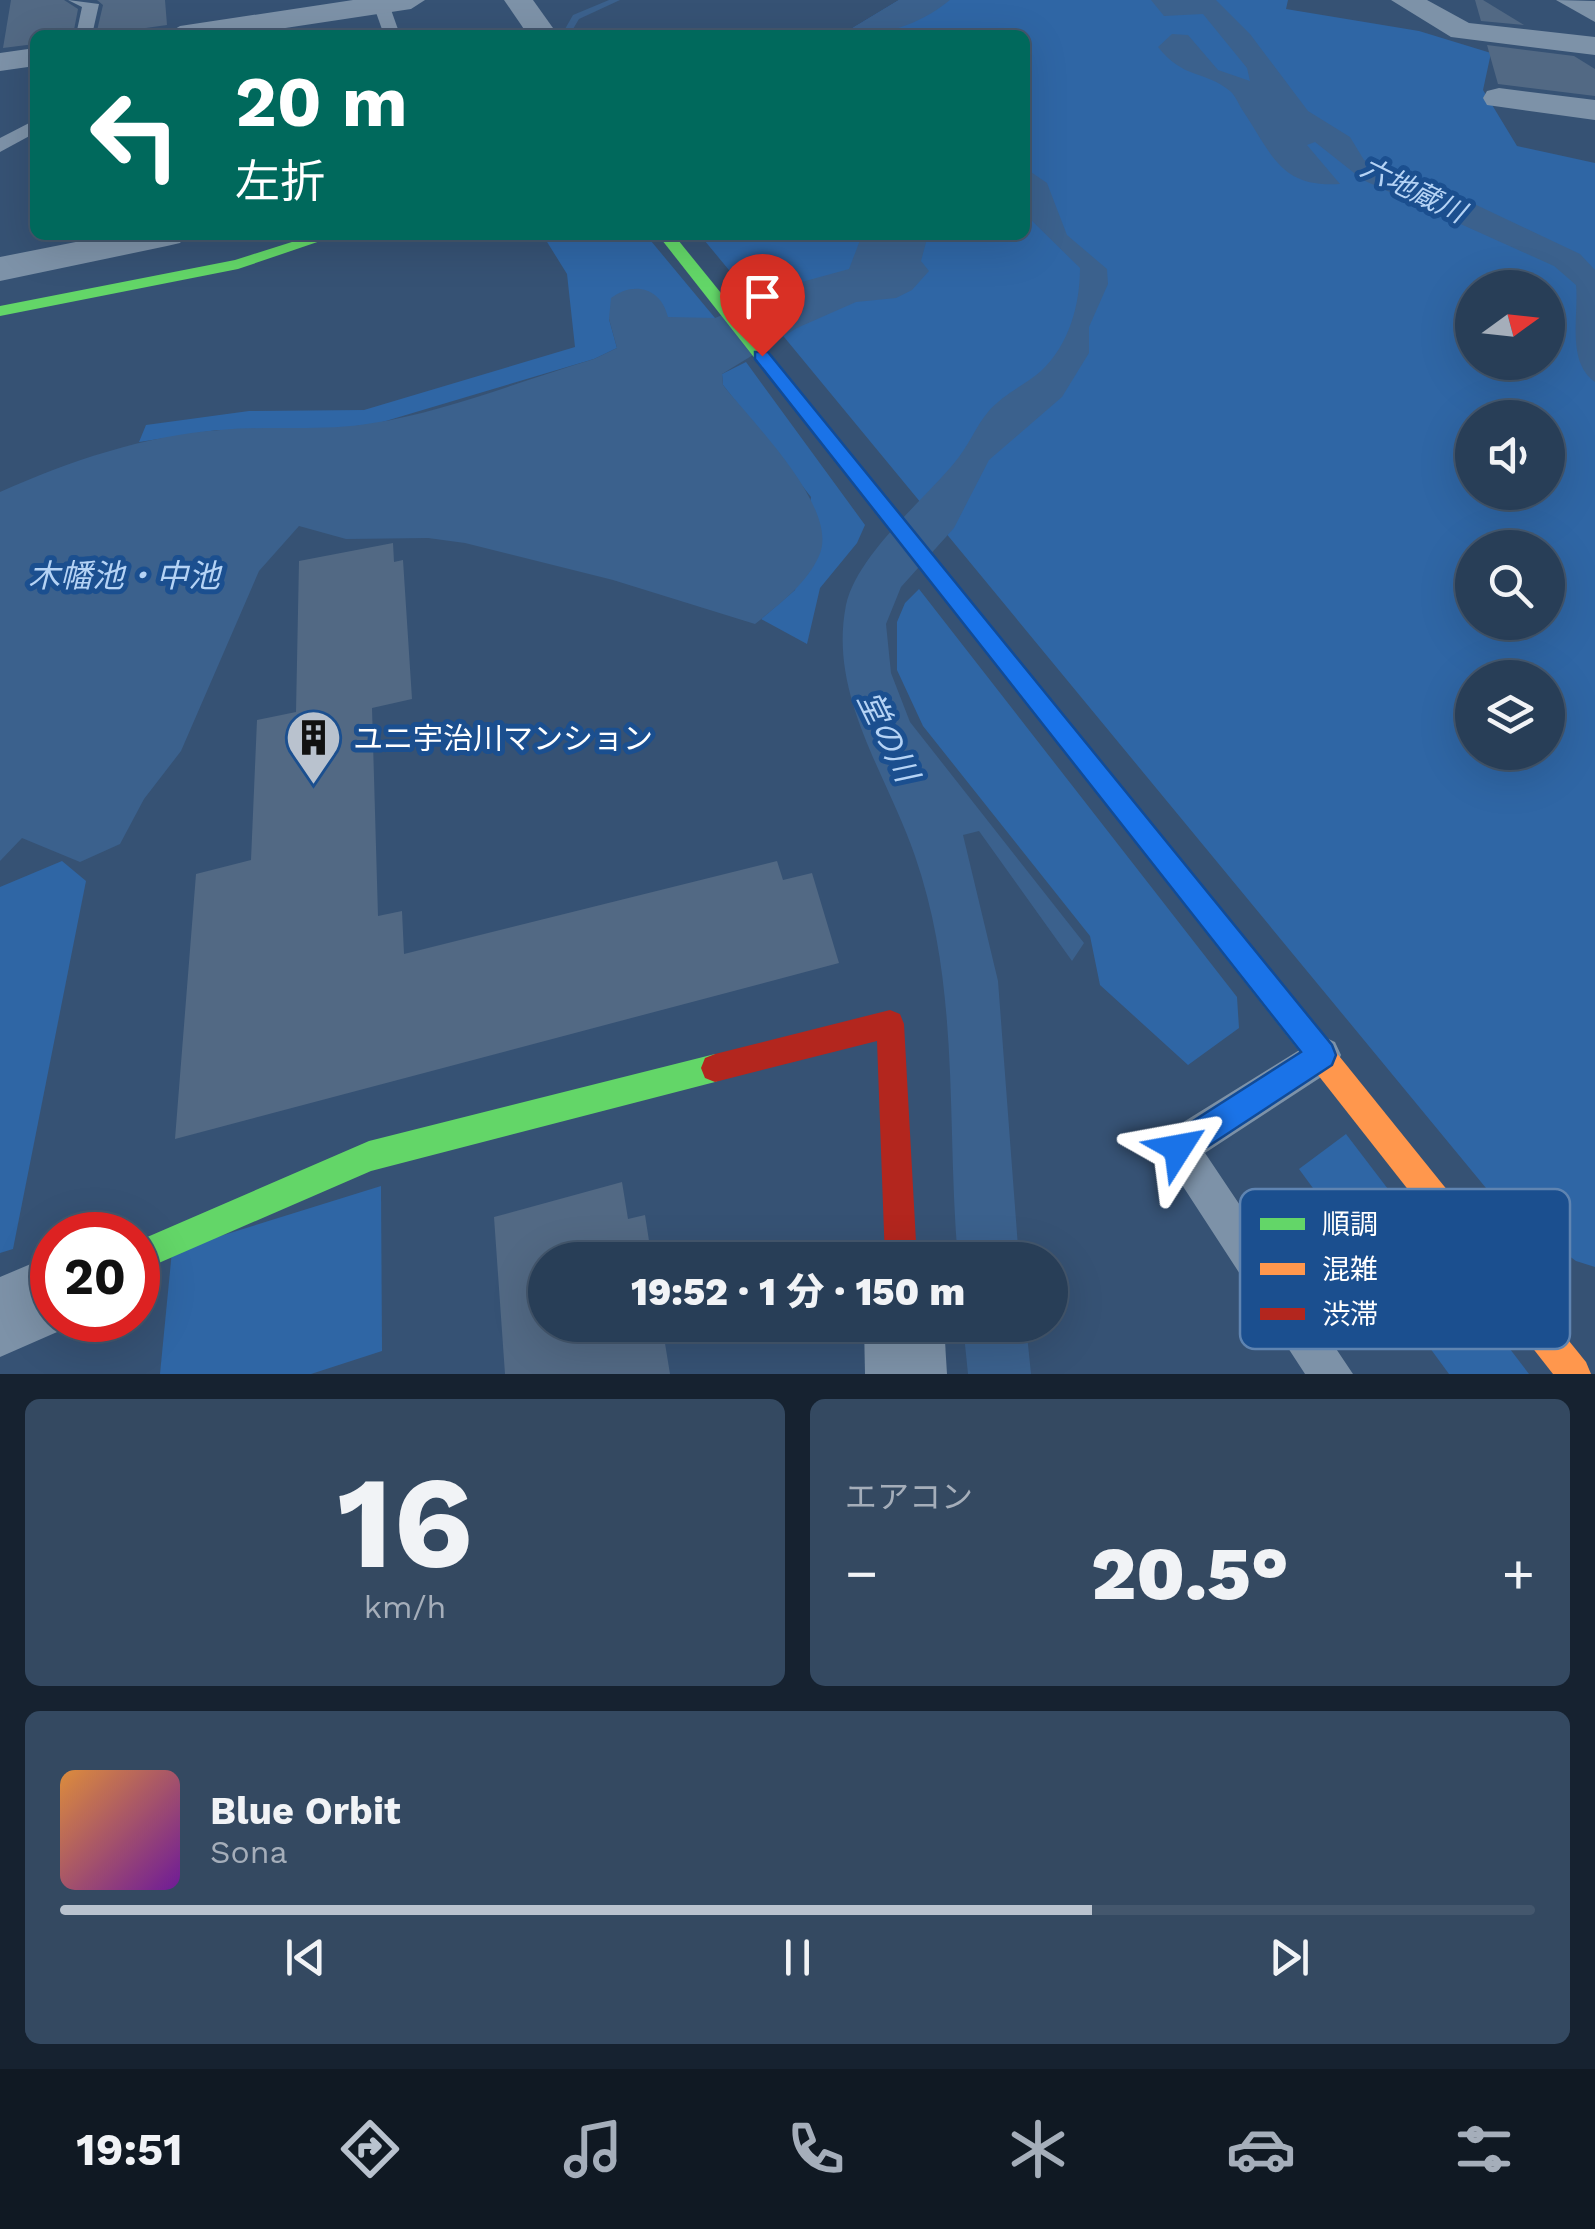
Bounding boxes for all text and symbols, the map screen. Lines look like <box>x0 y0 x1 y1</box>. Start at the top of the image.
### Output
text: 20 m <box>235 61 408 143</box>
icon: left <box>70 70 200 200</box>
water label: 六地蔵川 <box>1355 151 1473 231</box>
text: 左折 <box>235 155 325 208</box>
pin <box>720 254 805 357</box>
icon: arrive <box>735 269 790 324</box>
north arrow <box>1455 270 1565 380</box>
map controls <box>1455 270 1565 770</box>
button: sound <box>1455 400 1565 510</box>
button: search <box>1455 530 1565 640</box>
water label: 木幡池・中池 <box>28 557 223 595</box>
button: layers <box>1455 660 1565 770</box>
water label: 堂の川 <box>850 685 927 790</box>
building icon: ユニ宇治川マンション <box>284 708 344 787</box>
place label: ユニ宇治川マンション <box>353 721 653 756</box>
position arrow <box>1126 1096 1230 1200</box>
legend <box>1240 1189 1570 1349</box>
text: 順調 <box>1322 1208 1378 1241</box>
speed limit sign: 20 <box>30 1212 160 1342</box>
text: 混雑 <box>1322 1253 1378 1286</box>
text: 19:52 · 1 分 · 150 m <box>631 1270 965 1314</box>
text: 渋滞 <box>1322 1298 1378 1331</box>
text: 16 <box>337 1446 473 1599</box>
text: エアコン <box>845 1478 973 1516</box>
text: 20.5° <box>1091 1529 1289 1617</box>
text: − <box>845 1541 878 1605</box>
text: + <box>1502 1541 1535 1605</box>
text: km/h <box>364 1588 446 1626</box>
text: Blue Orbit <box>210 1789 401 1833</box>
text: Sona <box>210 1833 288 1871</box>
icon: previous <box>278 1930 333 1985</box>
icon: pause <box>770 1930 825 1985</box>
icon: next <box>1262 1930 1317 1985</box>
icon: directions <box>335 2114 405 2184</box>
icon: music <box>558 2114 628 2184</box>
icon: phone <box>781 2114 851 2184</box>
icon: climate <box>1003 2114 1073 2184</box>
icon: car <box>1226 2114 1296 2184</box>
icon: filters <box>1449 2114 1519 2184</box>
text: 19:51 <box>76 2123 183 2176</box>

